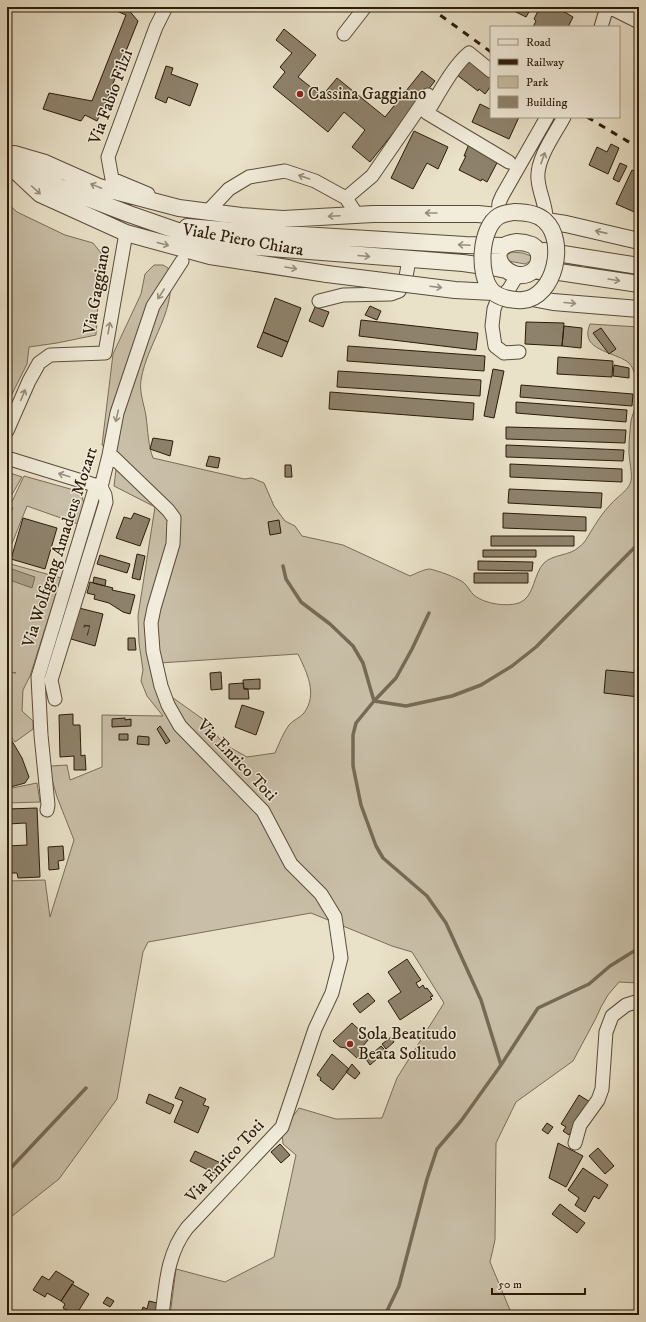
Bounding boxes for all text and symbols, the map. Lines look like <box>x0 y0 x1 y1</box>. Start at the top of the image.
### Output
legend <box>490 26 620 118</box>
text: Road <box>526 35 551 50</box>
street label: Via Fabio Filzi <box>83 47 138 148</box>
text: Railway <box>526 55 564 70</box>
text: Park <box>526 75 548 90</box>
place label: Cassina Gaggiano <box>308 83 426 105</box>
marker: Cassina Gaggiano <box>295 89 305 99</box>
text: Building <box>526 95 567 110</box>
one-way arrow <box>539 152 547 164</box>
one-way arrow <box>299 173 311 181</box>
one-way arrow <box>90 181 102 189</box>
one-way arrow <box>30 185 40 194</box>
one-way arrow <box>425 210 438 217</box>
one-way arrow <box>328 213 341 220</box>
street label: Viale Piero Chiara <box>180 218 306 262</box>
one-way arrow <box>595 227 608 235</box>
one-way arrow <box>157 240 170 248</box>
one-way arrow <box>458 242 471 249</box>
street label: Via Gaggiano <box>78 244 116 337</box>
one-way arrow <box>357 252 370 259</box>
one-way arrow <box>284 264 297 272</box>
one-way arrow <box>607 276 620 284</box>
one-way arrow <box>429 284 442 291</box>
one-way arrow <box>156 288 164 300</box>
one-way arrow <box>563 300 576 307</box>
one-way arrow <box>105 322 113 335</box>
one-way arrow <box>19 390 27 402</box>
one-way arrow <box>113 409 121 422</box>
street label: Via Wolfgang Amadeus Mozart <box>17 443 103 651</box>
one-way arrow <box>58 471 70 479</box>
house number: 7 <box>83 618 91 637</box>
street label: Via Enrico Toti <box>192 714 282 806</box>
place label: Sola Beatitudo Beata Solitudo <box>358 1023 456 1065</box>
marker: Sola Beatitudo Beata Solitudo <box>345 1039 355 1049</box>
street label: Via Enrico Toti <box>180 1115 269 1208</box>
scale bar <box>492 1270 585 1296</box>
text: 50 m <box>498 1277 522 1292</box>

